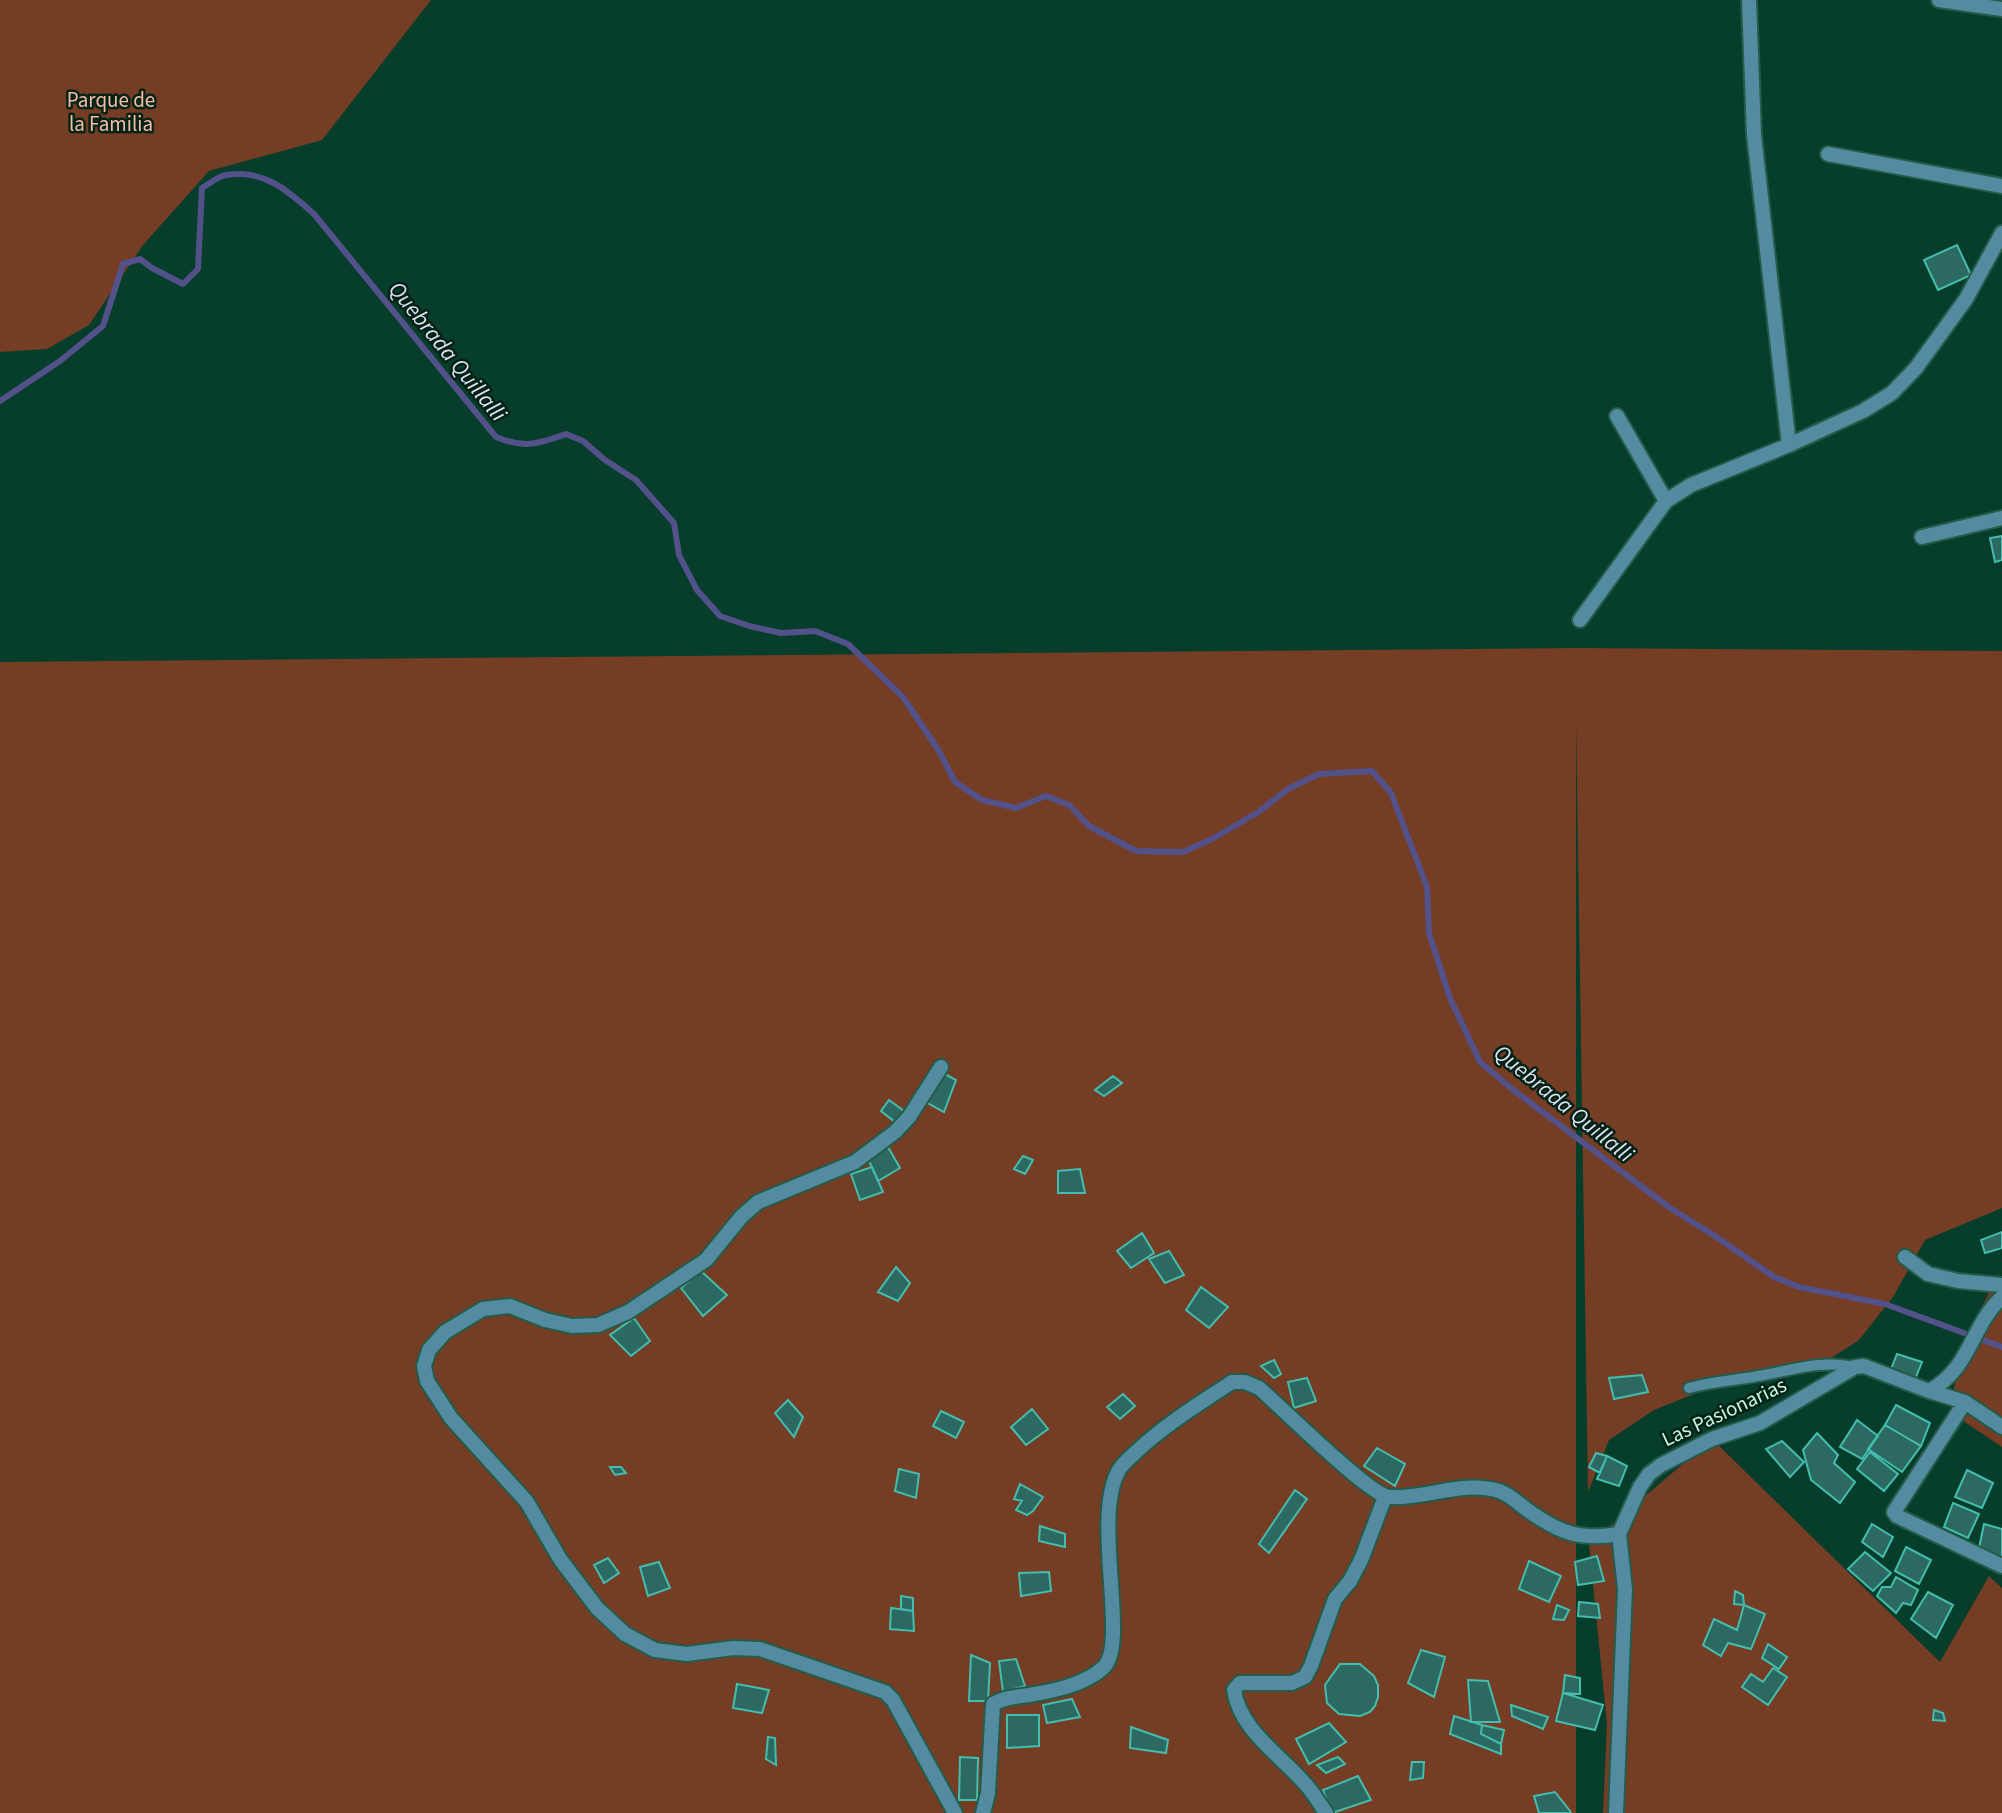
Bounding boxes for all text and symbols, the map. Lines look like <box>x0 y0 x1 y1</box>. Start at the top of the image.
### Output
park label: Parque de la Familia <box>67 85 155 139</box>
water label: Quebrada Quillalli <box>381 274 515 429</box>
water label: Quebrada Quillalli <box>1487 1037 1641 1171</box>
street label: Las Pasionarias <box>1657 1370 1792 1454</box>

